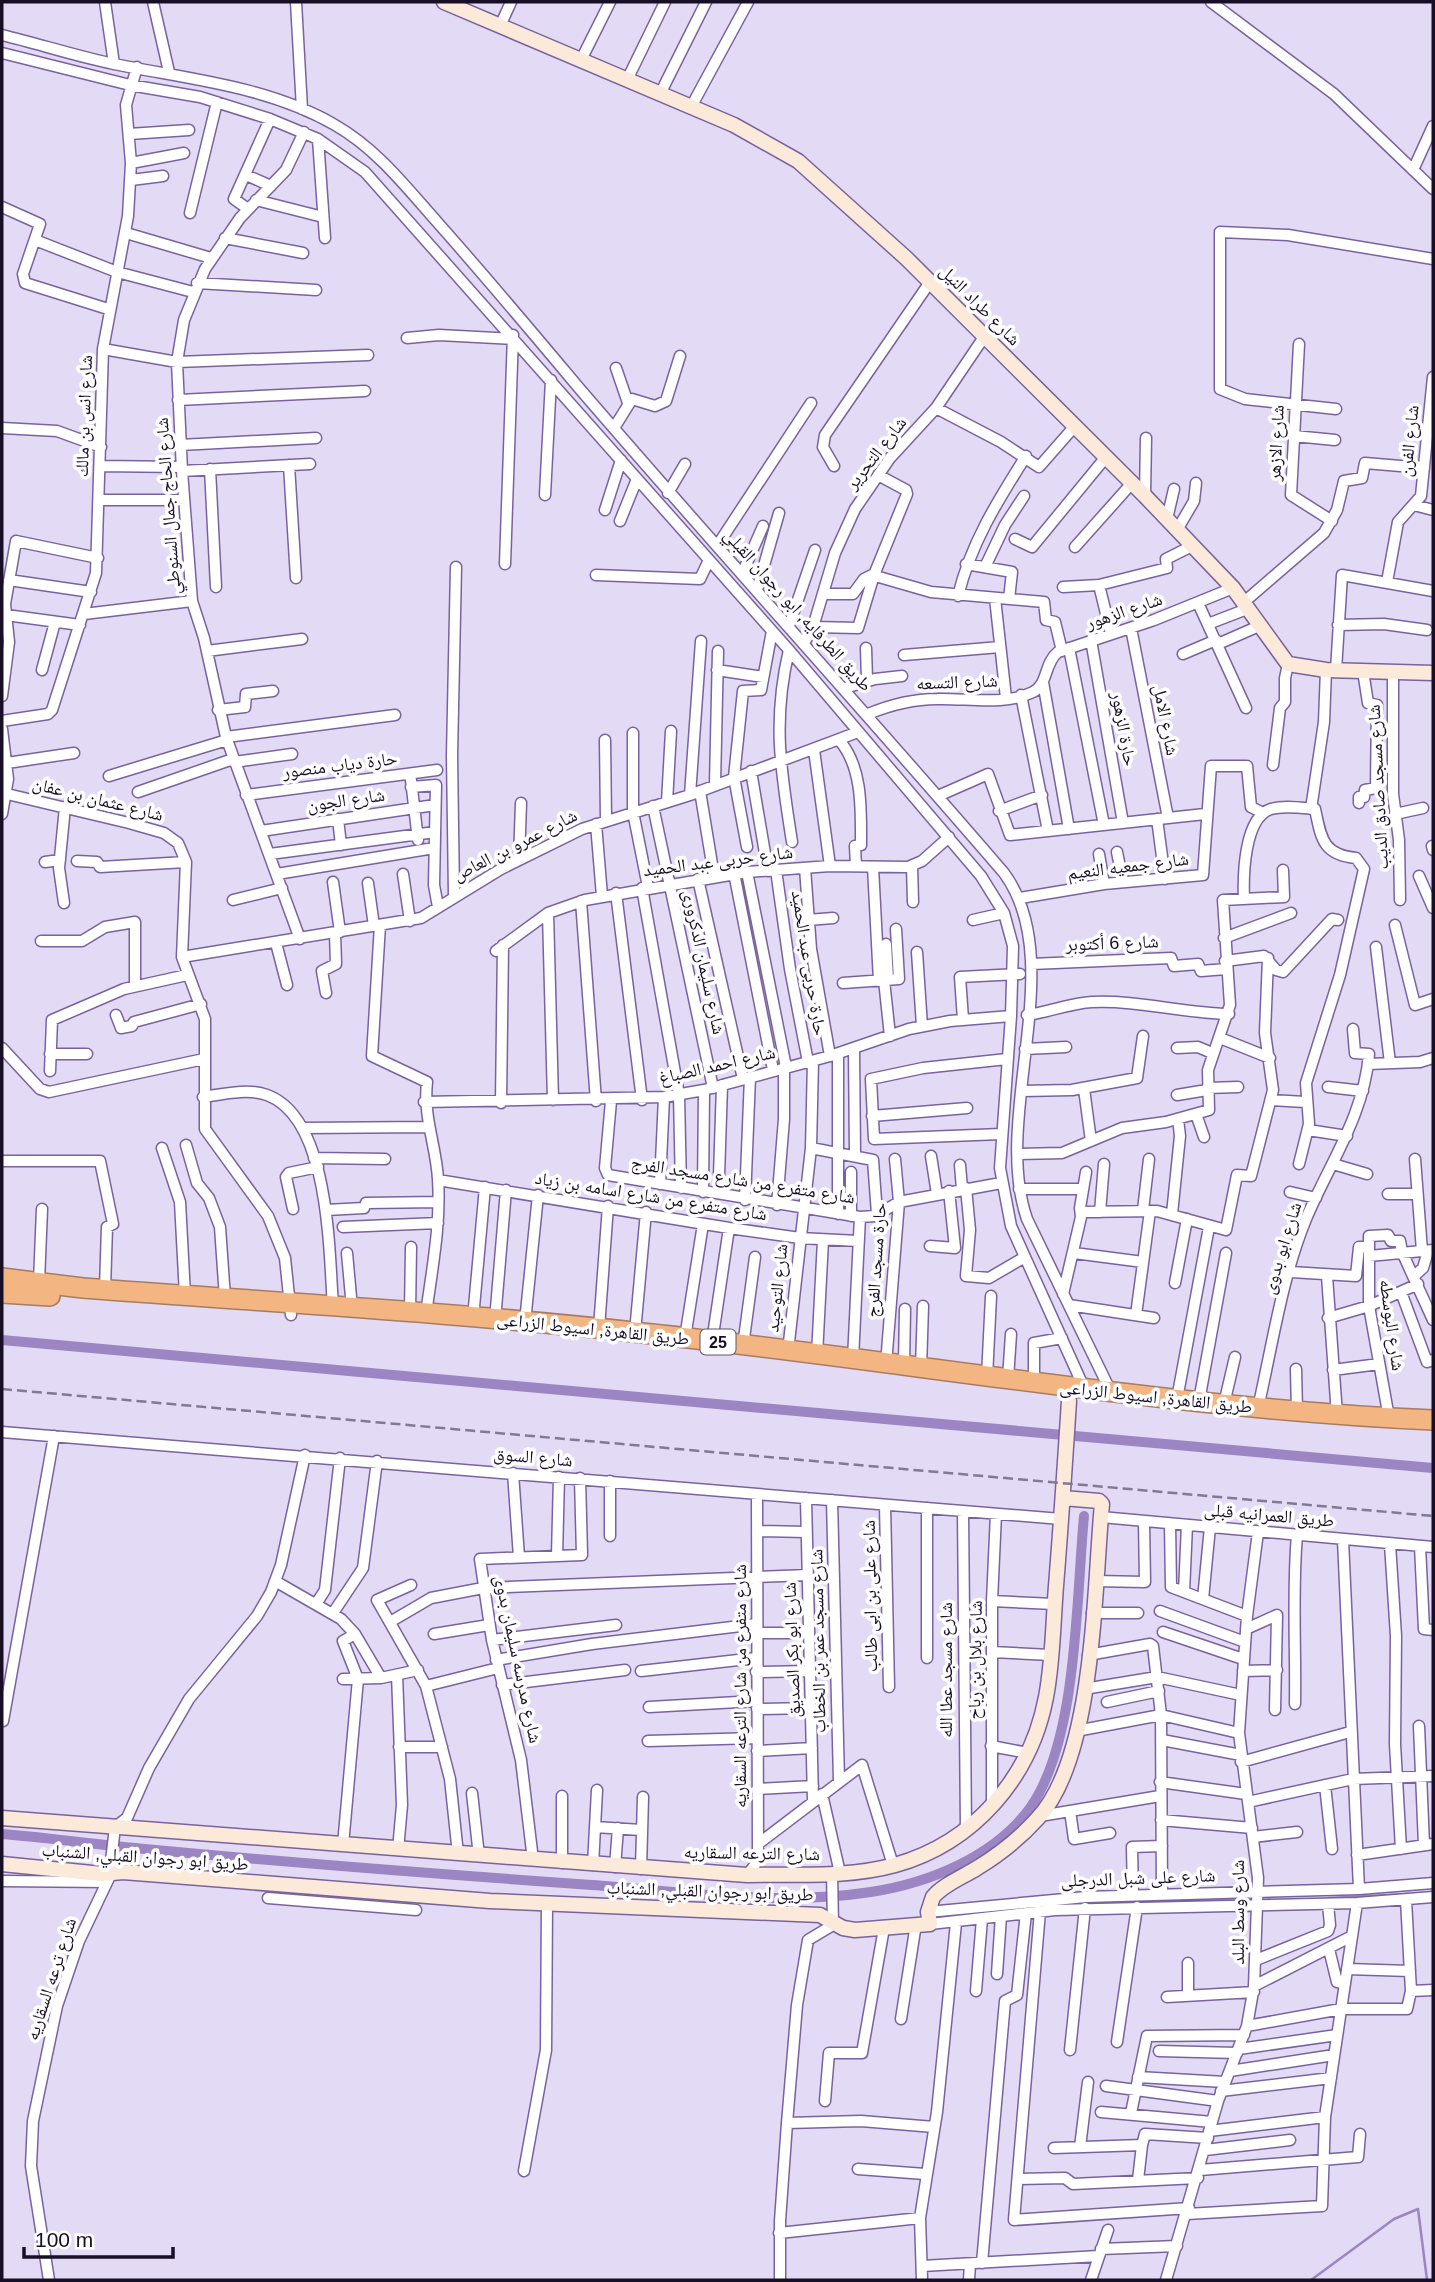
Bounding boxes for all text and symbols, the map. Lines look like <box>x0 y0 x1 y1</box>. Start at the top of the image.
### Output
street label: شارع طراد النيل <box>935 261 1024 350</box>
street label: شارع انس بن مالك <box>72 355 97 477</box>
street label: شارع الازهر <box>1264 404 1289 483</box>
street label: شارع الفرن <box>1395 404 1424 478</box>
street label: شارع التحرير <box>841 413 911 495</box>
street label: شارع الحاج جمال السنوطي <box>152 416 189 595</box>
street label: طريق الطرفايه, ابو رجوان القبلي <box>716 525 876 698</box>
street label: شارع الزهور <box>1082 589 1165 635</box>
street label: شارع التسعه <box>916 671 998 694</box>
street label: شارع الامل <box>1148 683 1183 757</box>
street label: حارة الزهور <box>1107 689 1140 768</box>
street label: شارع مسجد صادق الديب <box>1364 704 1393 870</box>
street label: حارة دياب منصور <box>281 748 398 783</box>
street label: شارع عثمان بن عفان <box>30 773 165 826</box>
street label: شارع الجون <box>306 785 386 816</box>
street label: شارع عمرو بن العاص <box>450 805 581 886</box>
street label: شارع حربى عبد الحميد <box>642 842 794 881</box>
street label: شارع جمعيه النعيم <box>1066 849 1190 885</box>
street label: شارع سليمان الدكرورى <box>678 888 729 1036</box>
street label: حارة حربى عبد الحميد <box>787 889 830 1037</box>
street label: شارع 6 أكتوبر <box>1064 931 1159 956</box>
street label: شارع احمد الصباغ <box>657 1042 777 1089</box>
street label: شارع متفرع من شارع مسجد الفرج <box>629 1152 856 1210</box>
street label: شارع متفرع من شارع اسامه بن زياد <box>533 1168 768 1225</box>
street label: شارع ابو بدوى <box>1259 1200 1306 1297</box>
street label: حارة مسجد الفرج <box>862 1202 892 1318</box>
street label: شارع التوحيد <box>762 1243 793 1333</box>
street label: شارع البوسطه <box>1375 1278 1408 1372</box>
street label: طريق القاهرة, اسيوط الزراعى <box>496 1309 690 1350</box>
road number: 25 <box>700 1330 736 1354</box>
street label: طريق القاهرة, اسيوط الزراعى <box>1059 1377 1253 1418</box>
street label: شارع السوق <box>493 1444 573 1471</box>
street label: طريق العمرانيه قبلى <box>1203 1499 1335 1532</box>
street label: شارع على بن ابى طالب <box>859 1520 882 1672</box>
street label: شارع مسجد عمر بن الخطاب <box>806 1549 831 1733</box>
street label: شارع متفرع من شارع الترعه السقاريه <box>730 1564 751 1808</box>
street label: شارع مدرسه سليمان بدوى <box>489 1573 546 1745</box>
street label: شارع ابو بكر الصديق <box>780 1582 805 1718</box>
street label: شارع بلال بن رباح <box>964 1600 988 1720</box>
street label: شارع مسجد عطا الله <box>936 1602 957 1738</box>
street label: طريق ابو رجوان القبلي, الشنباب <box>41 1840 249 1879</box>
street label: شارع الترعه السقاريه <box>684 1842 820 1865</box>
street label: شارع وسط البلد <box>1228 1860 1249 1964</box>
street label: شارع على شبل الدرجلى <box>1060 1865 1216 1892</box>
street label: طريق ابو رجوان القبلي, الشنباب <box>606 1877 814 1909</box>
street label: شارع ترعه السقاريه <box>22 1915 81 2043</box>
scale bar <box>24 2216 173 2260</box>
text: 100 m <box>35 2228 93 2251</box>

